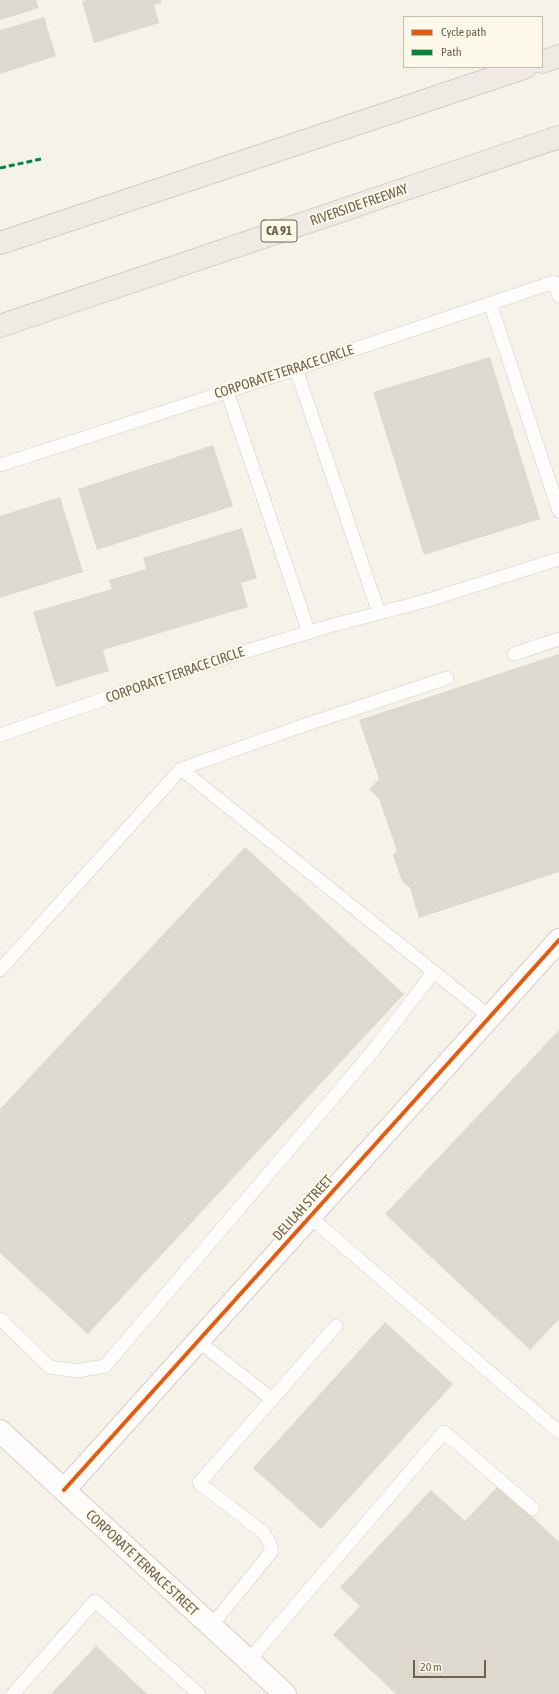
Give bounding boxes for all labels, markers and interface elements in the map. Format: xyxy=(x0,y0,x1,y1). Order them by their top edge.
legend xyxy=(403,16,543,68)
text: Cycle path xyxy=(441,25,486,39)
text: Path xyxy=(441,45,462,59)
street label: RIVERSIDE FREEWAY xyxy=(308,180,410,230)
road number: CA 91 xyxy=(261,220,297,242)
street label: CORPORATE TERRACE CIRCLE xyxy=(212,342,356,402)
street label: CORPORATE TERRACE CIRCLE xyxy=(104,643,246,707)
street label: DELILAH STREET xyxy=(269,1172,337,1244)
street label: CORPORATE TERRACE STREET xyxy=(82,1506,202,1620)
scale bar xyxy=(415,1652,488,1678)
text: 20 m xyxy=(420,1660,442,1674)

